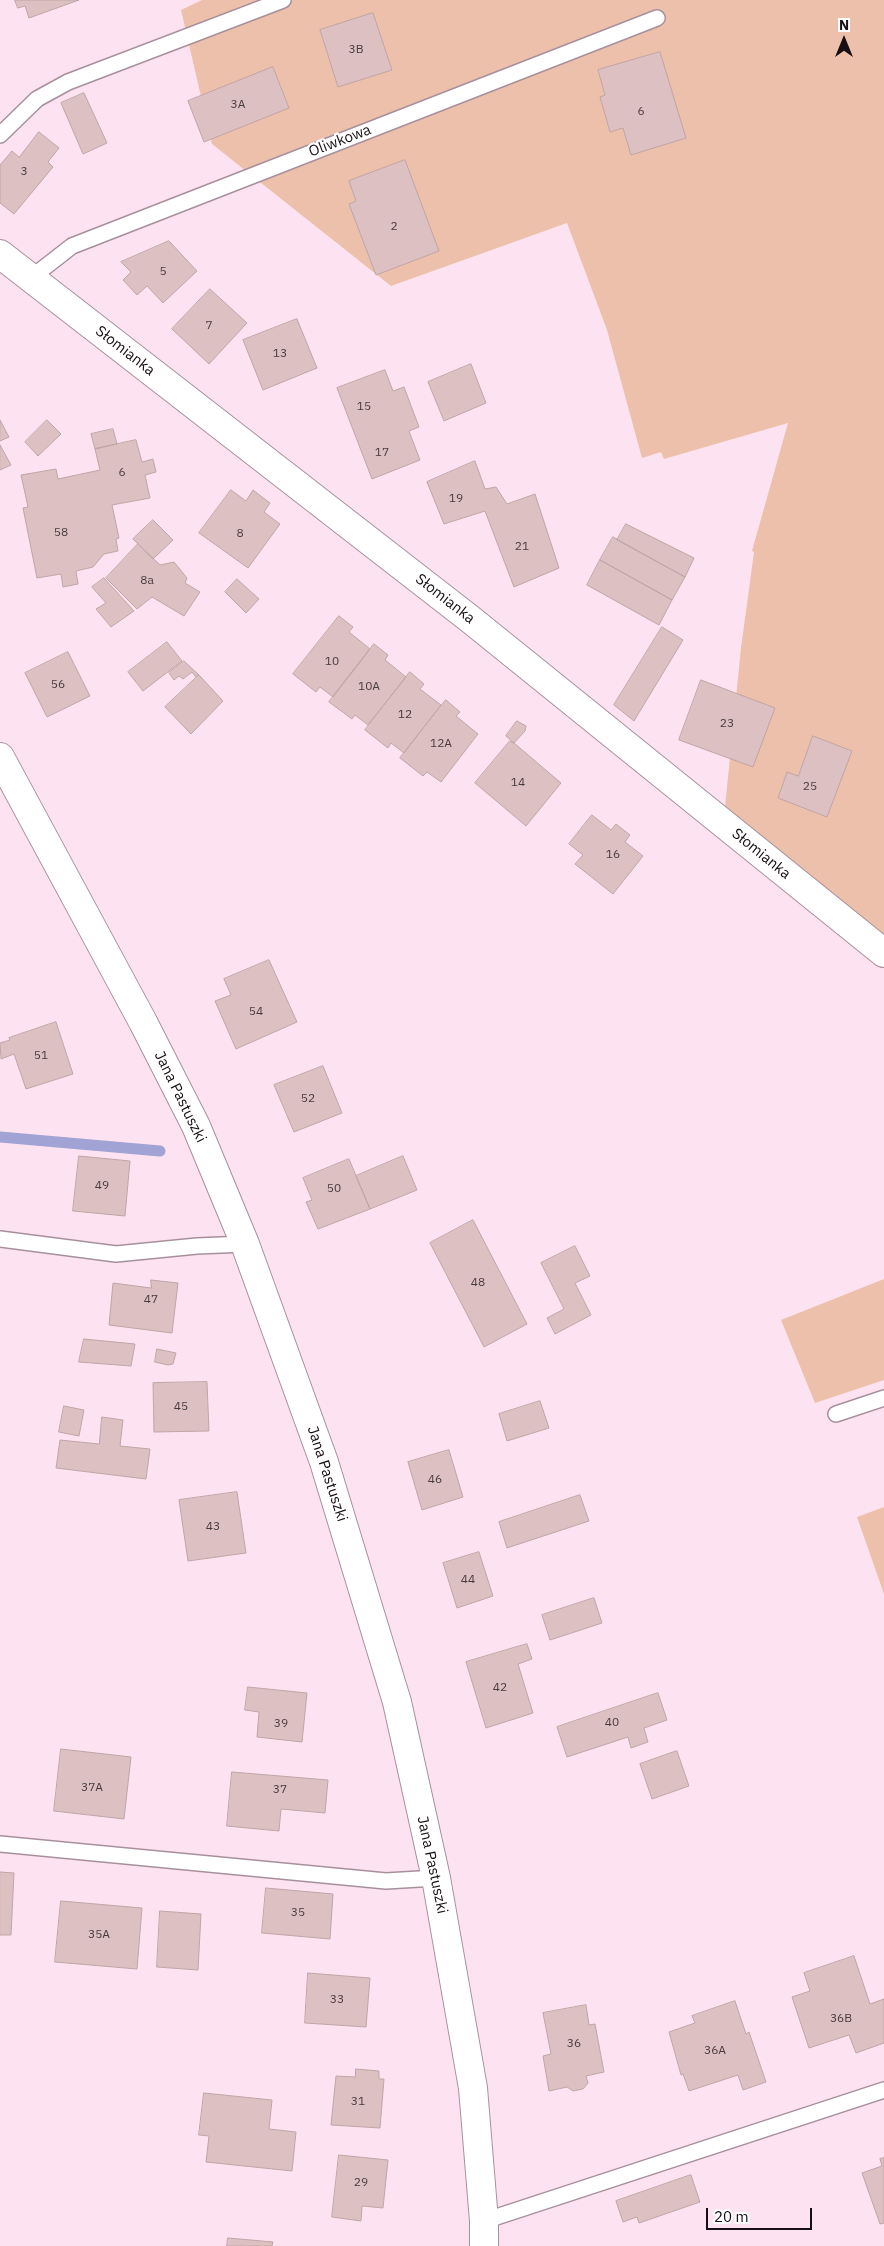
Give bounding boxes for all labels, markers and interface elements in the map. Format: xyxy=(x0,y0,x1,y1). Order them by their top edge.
north arrow xyxy=(819,15,869,65)
text: N xyxy=(839,16,849,34)
house number: 3B xyxy=(348,43,364,57)
house number: 3A xyxy=(231,98,245,112)
house number: 6 xyxy=(637,105,645,119)
street label: Oliwkowa xyxy=(306,121,374,161)
house number: 3 xyxy=(20,165,28,179)
house number: 2 xyxy=(390,220,398,234)
house number: 5 xyxy=(159,265,167,279)
house number: 7 xyxy=(205,319,213,333)
street label: Słomianka xyxy=(92,322,158,380)
house number: 13 xyxy=(273,347,287,361)
house number: 15 xyxy=(357,400,371,414)
house number: 17 xyxy=(375,446,389,460)
house number: 6 xyxy=(118,466,126,480)
house number: 19 xyxy=(449,492,463,506)
house number: 58 xyxy=(54,526,68,540)
house number: 8 xyxy=(236,527,244,541)
house number: 21 xyxy=(515,540,529,554)
street label: Słomianka xyxy=(412,570,478,628)
house number: 8a xyxy=(140,574,154,588)
house number: 10 xyxy=(325,655,339,669)
house number: 56 xyxy=(51,678,65,692)
house number: 10A xyxy=(358,680,380,694)
house number: 12 xyxy=(398,708,412,722)
house number: 23 xyxy=(720,717,734,731)
house number: 12A xyxy=(430,737,452,751)
house number: 14 xyxy=(511,776,525,790)
house number: 25 xyxy=(803,780,817,794)
street label: Słomianka xyxy=(728,825,794,883)
house number: 16 xyxy=(606,848,620,862)
house number: 54 xyxy=(249,1005,263,1019)
street label: Jana Pastuszki xyxy=(150,1048,210,1146)
house number: 51 xyxy=(34,1049,48,1063)
house number: 52 xyxy=(301,1092,315,1106)
house number: 49 xyxy=(95,1179,109,1193)
house number: 50 xyxy=(327,1182,341,1196)
house number: 48 xyxy=(471,1276,485,1290)
house number: 47 xyxy=(144,1293,158,1307)
house number: 45 xyxy=(174,1400,188,1414)
street label: Jana Pastuszki xyxy=(303,1424,351,1524)
house number: 46 xyxy=(428,1473,442,1487)
house number: 43 xyxy=(206,1520,220,1534)
house number: 44 xyxy=(461,1573,475,1587)
house number: 42 xyxy=(493,1681,507,1695)
house number: 40 xyxy=(605,1716,619,1730)
house number: 39 xyxy=(274,1717,288,1731)
house number: 37A xyxy=(81,1781,103,1795)
house number: 37 xyxy=(273,1783,287,1797)
street label: Jana Pastuszki xyxy=(413,1814,451,1916)
house number: 35 xyxy=(291,1906,305,1920)
house number: 35A xyxy=(88,1928,110,1942)
house number: 33 xyxy=(330,1993,344,2007)
house number: 36B xyxy=(830,2012,852,2026)
house number: 36 xyxy=(567,2037,581,2051)
house number: 36A xyxy=(704,2044,726,2058)
house number: 31 xyxy=(351,2095,365,2109)
house number: 29 xyxy=(354,2176,368,2190)
scale bar xyxy=(709,2198,815,2230)
text: 20 m xyxy=(714,2207,749,2226)

